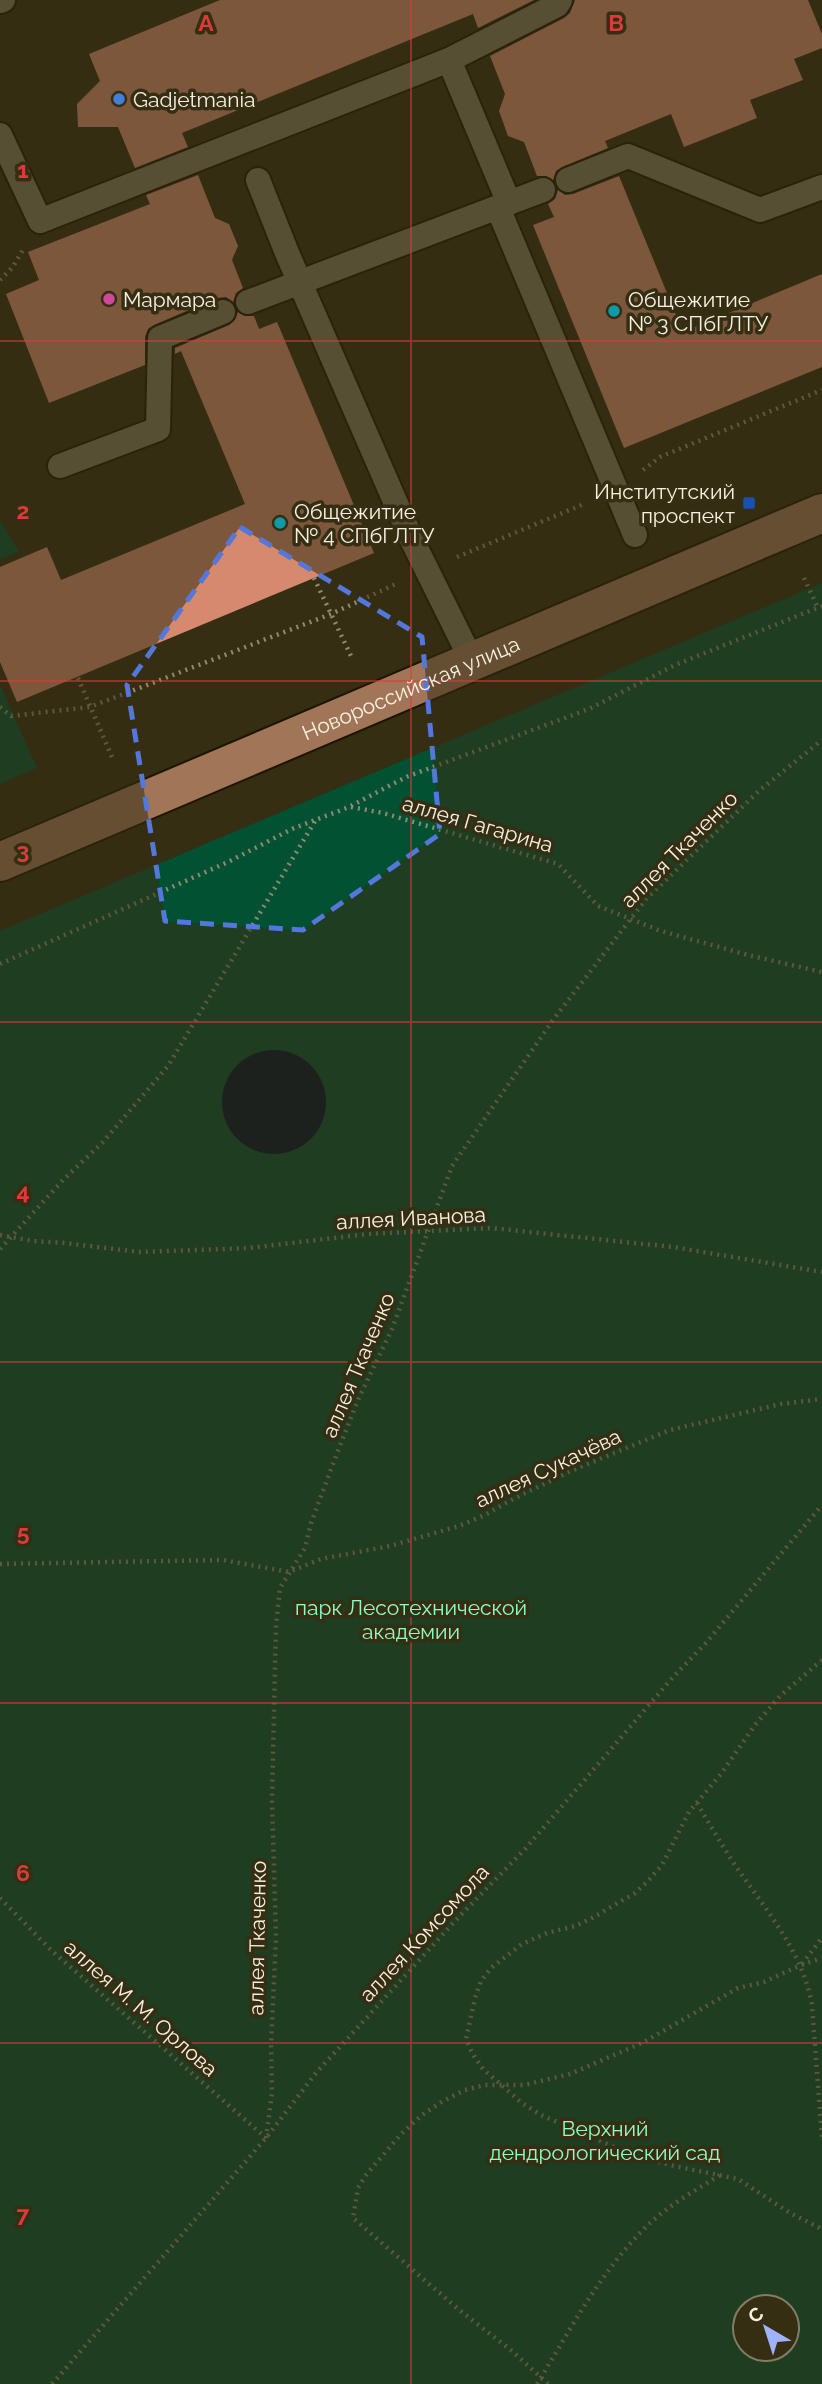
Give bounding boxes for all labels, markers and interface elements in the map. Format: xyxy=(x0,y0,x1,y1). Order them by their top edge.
text: A xyxy=(198,9,214,36)
text: B xyxy=(608,9,624,36)
place label: Gadjetmania xyxy=(133,87,256,112)
marker: Gadjetmania xyxy=(111,91,127,107)
text: 1 xyxy=(17,156,29,183)
place label: Мармара xyxy=(123,287,216,312)
place label: Общежитие № 3 СПбГЛТУ xyxy=(628,287,769,336)
marker: Мармара xyxy=(101,291,117,307)
marker: Общежитие № 3 СПбГЛТУ xyxy=(606,303,622,319)
place label: Институтский проспект xyxy=(594,479,735,528)
marker: Институтский проспект xyxy=(741,495,757,511)
text: 2 xyxy=(17,497,29,524)
place label: Общежитие № 4 СПбГЛТУ xyxy=(294,499,435,548)
marker: Общежитие № 4 СПбГЛТУ xyxy=(272,515,288,531)
street label: Новороссийская улица xyxy=(298,630,523,745)
street label: аллея Ткаченко xyxy=(615,785,743,913)
street label: аллея Гагарина xyxy=(400,791,556,857)
text: 3 xyxy=(17,837,29,864)
text: 4 xyxy=(16,1178,30,1205)
street label: аллея Иванова xyxy=(335,1202,487,1234)
street label: аллея Ткаченко xyxy=(316,1289,400,1441)
street label: аллея Сукачёва xyxy=(471,1423,625,1513)
text: 5 xyxy=(17,1519,30,1546)
park label: парк Лесотехнической академии xyxy=(295,1595,527,1644)
text: 6 xyxy=(16,1859,30,1886)
street label: аллея Комсомола xyxy=(354,1859,494,2007)
street label: аллея Ткаченко xyxy=(243,1860,271,2016)
street label: аллея М. М. Орлова xyxy=(59,1935,223,2081)
park label: Верхний дендрологический сад xyxy=(490,2116,720,2165)
text: 7 xyxy=(17,2200,30,2227)
north arrow xyxy=(731,2293,801,2363)
text: С xyxy=(743,2302,767,2327)

